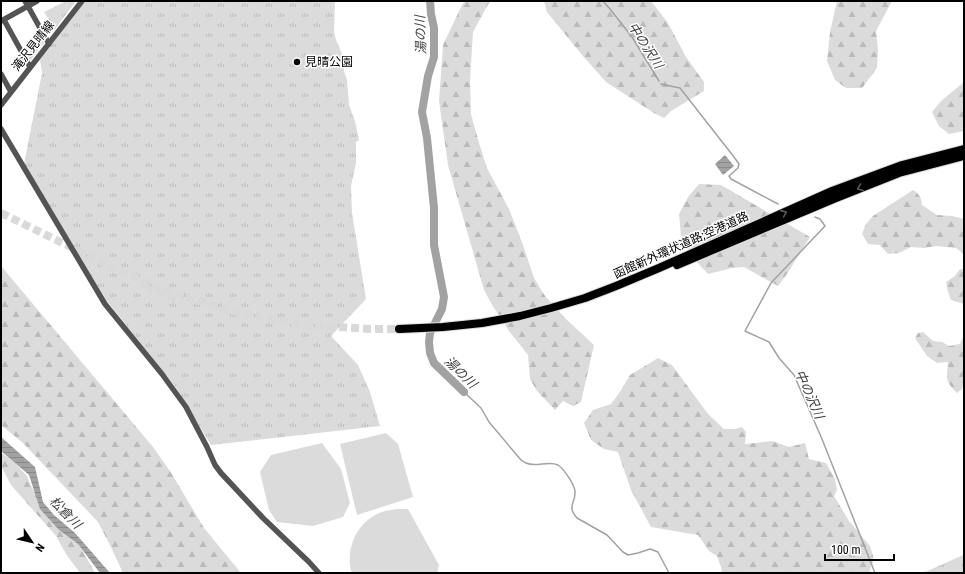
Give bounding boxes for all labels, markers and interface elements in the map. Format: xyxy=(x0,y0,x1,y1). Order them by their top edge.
water label: 湯の川 xyxy=(412,13,429,55)
street label: 滝沢見晴線 xyxy=(9,18,57,74)
water label: 中の沢川 xyxy=(625,19,667,73)
place label: 見晴公園 xyxy=(305,55,353,69)
marker: 見晴公園 xyxy=(292,57,302,67)
one-way arrow xyxy=(857,184,864,192)
street label: 函館新外環状道路;空港道路 xyxy=(611,209,751,281)
one-way arrow xyxy=(780,209,787,217)
water label: 湯の川 xyxy=(441,353,481,393)
water label: 中の沢川 xyxy=(792,367,828,423)
water label: 松倉川 xyxy=(47,493,86,533)
north arrow xyxy=(12,522,52,562)
scale bar xyxy=(825,536,894,562)
text: N xyxy=(32,541,47,554)
text: 100 m xyxy=(831,543,861,557)

